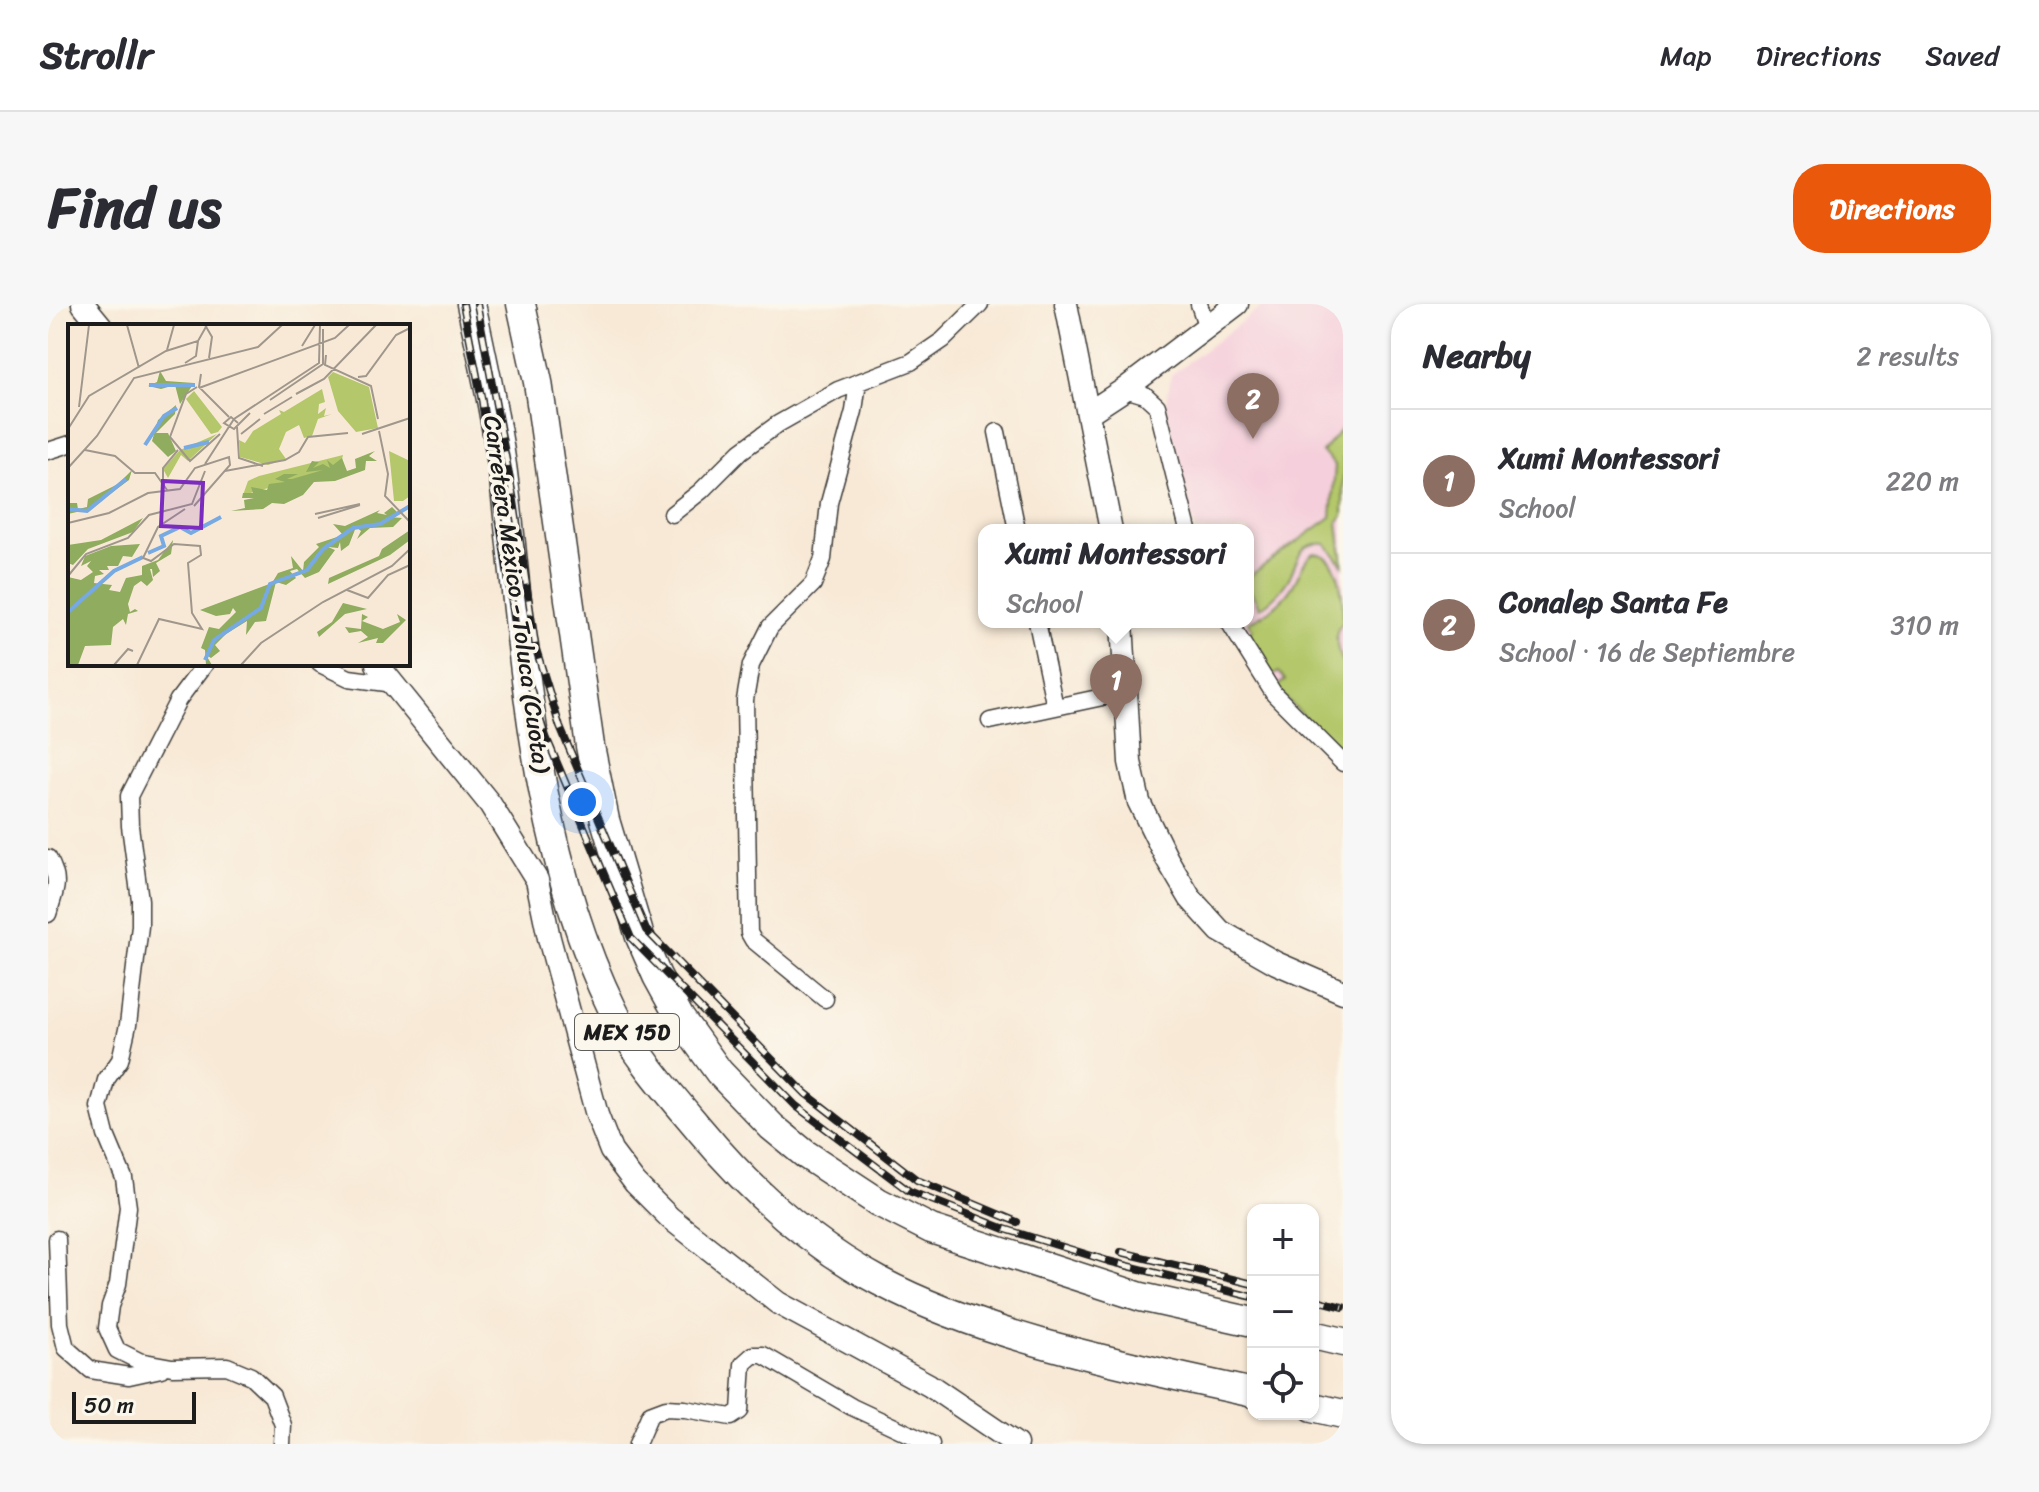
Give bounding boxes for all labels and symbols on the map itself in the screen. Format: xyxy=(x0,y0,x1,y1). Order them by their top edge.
inset map xyxy=(68,324,410,666)
pin: 2 xyxy=(1227,373,1279,439)
street label: Carretera México - Toluca (Cuota) xyxy=(471,413,563,776)
pin: 1 xyxy=(1090,654,1142,720)
your location xyxy=(562,782,602,822)
road number: MEX 15D xyxy=(575,1014,679,1050)
scale bar xyxy=(72,1388,196,1424)

